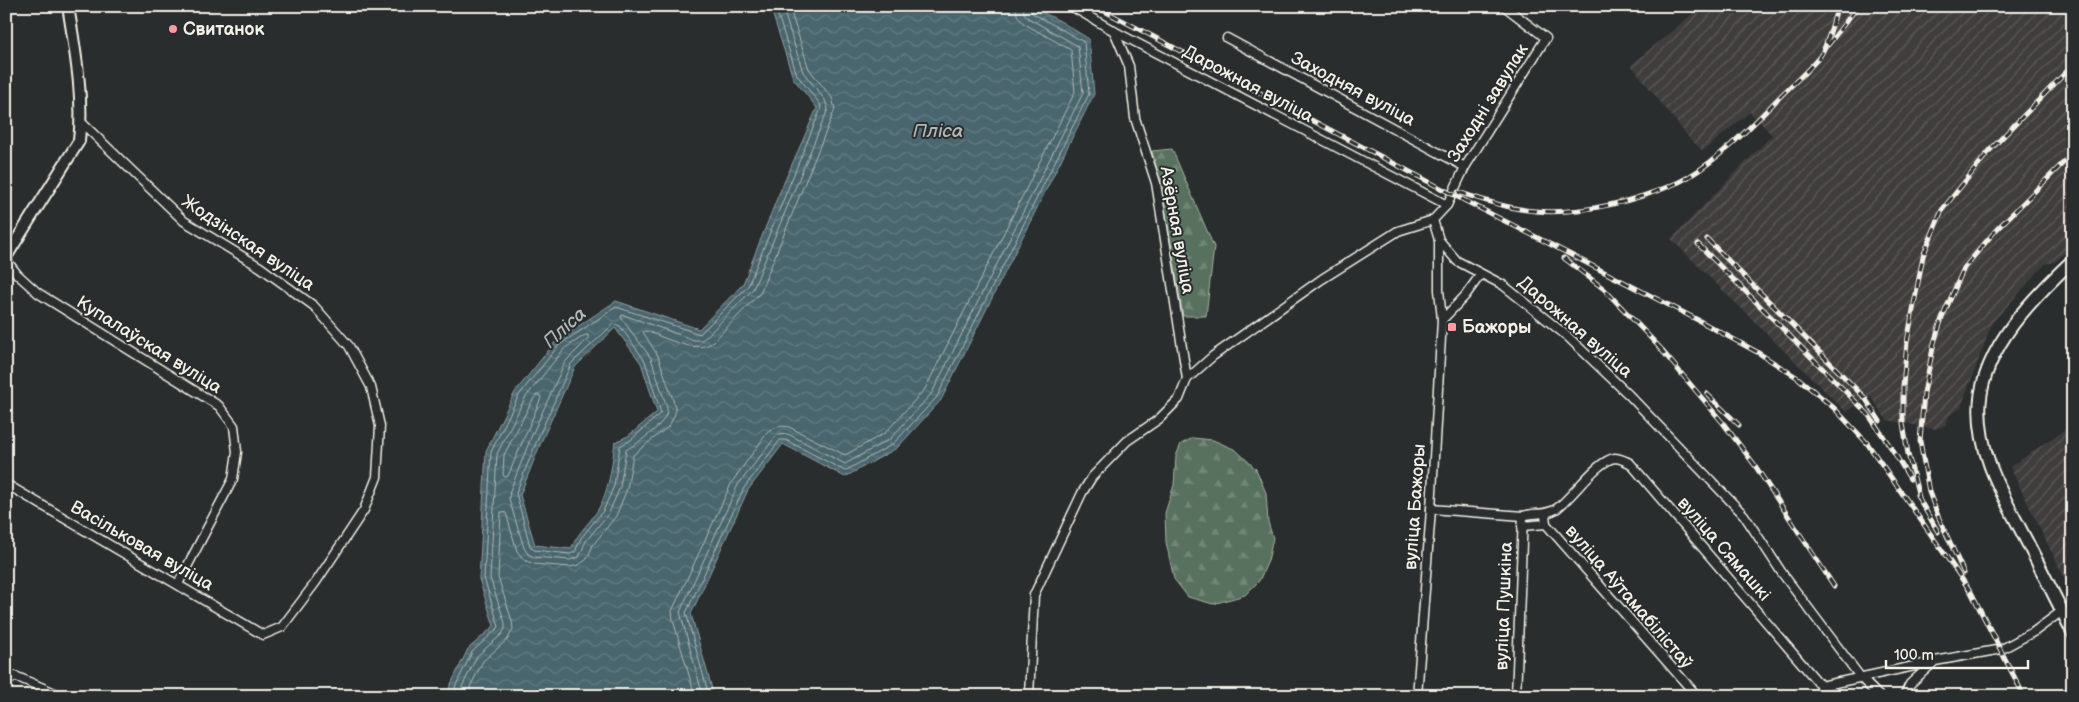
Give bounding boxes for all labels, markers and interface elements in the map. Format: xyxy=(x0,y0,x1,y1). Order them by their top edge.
place label: Свитанок xyxy=(183,19,264,40)
marker: Свитанок xyxy=(167,23,179,35)
street label: Заходні завулак xyxy=(1443,39,1533,166)
street label: Дарожная вуліца xyxy=(1179,41,1317,127)
street label: Заходняя вуліца xyxy=(1287,47,1419,131)
water label: Пліса xyxy=(913,120,963,143)
street label: Азёрная вуліца xyxy=(1155,164,1199,296)
street label: Жодзінская вуліца xyxy=(177,191,319,296)
street label: Дарожная вуліца xyxy=(1514,272,1637,383)
street label: Купалаўская вуліца xyxy=(72,292,226,398)
water label: Пліса xyxy=(539,303,591,353)
place label: Бажоры xyxy=(1462,317,1531,338)
marker: Бажоры xyxy=(1446,321,1458,333)
street label: вуліца Бажоры xyxy=(1400,443,1430,571)
street label: вуліца Сямашкі xyxy=(1673,493,1775,605)
street label: Васільковая вуліца xyxy=(67,496,218,596)
street label: вуліца Аўтамабілістаў xyxy=(1561,521,1698,674)
street label: вуліца Пушкіна xyxy=(1491,541,1517,671)
scale bar xyxy=(1886,637,2029,669)
text: 100 m xyxy=(1894,646,1934,665)

